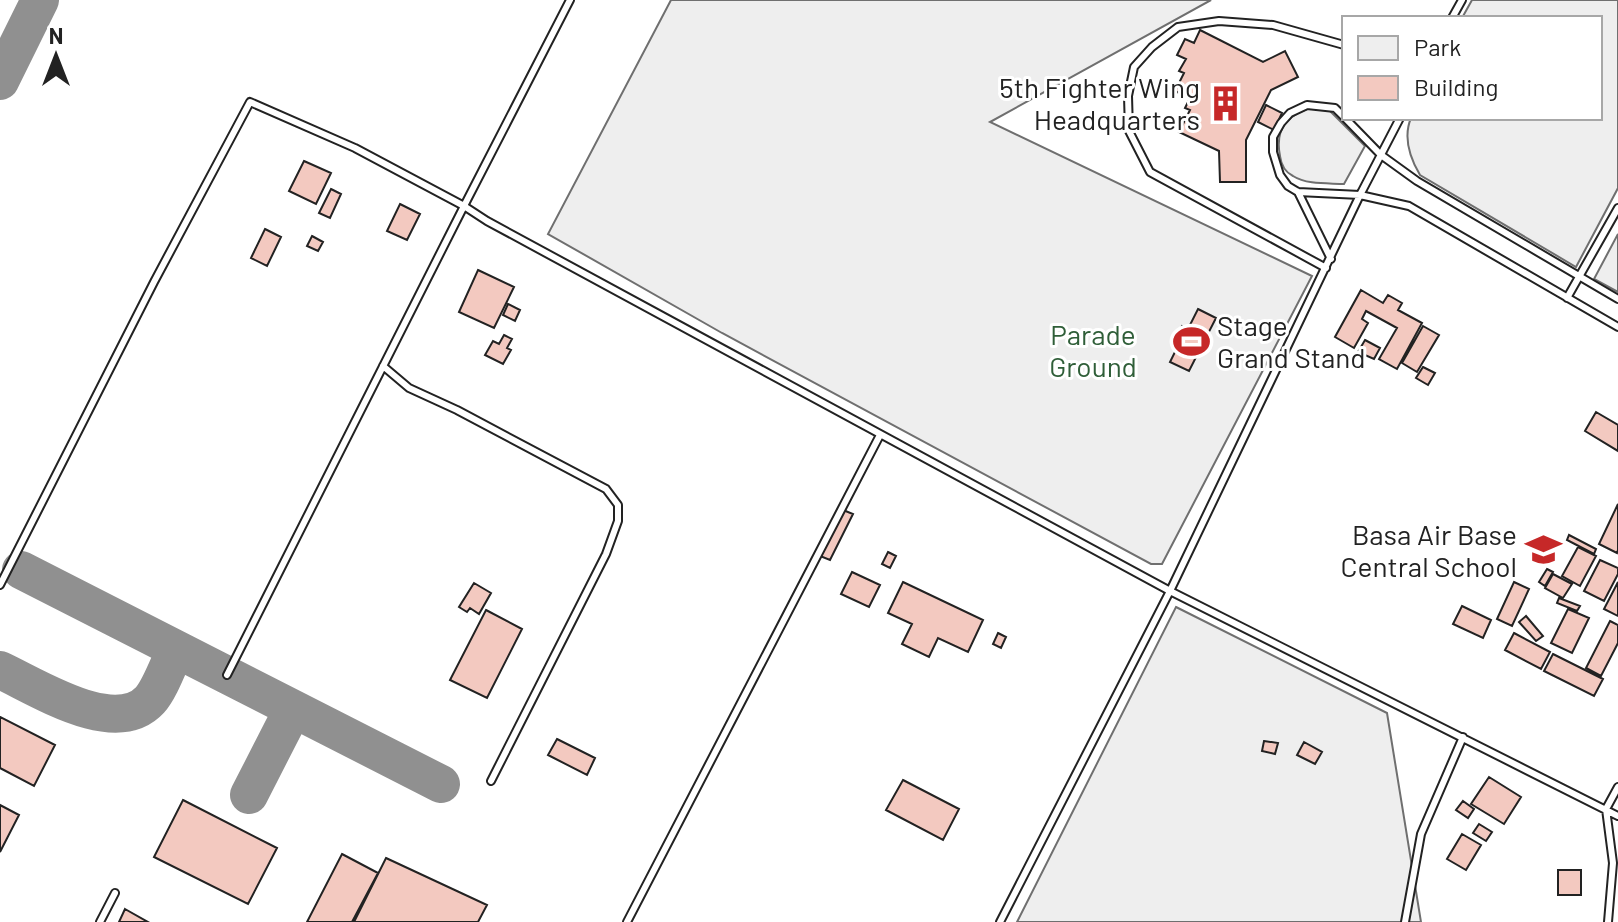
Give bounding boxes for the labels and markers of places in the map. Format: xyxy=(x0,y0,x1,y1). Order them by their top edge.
place label: 5th Fighter Wing Headquarters xyxy=(999,70,1200,136)
building icon: 5th Fighter Wing Headquarters xyxy=(1207,84,1245,122)
place label: Stage Grand Stand xyxy=(1217,308,1365,374)
sports icon: Stage Grand Stand xyxy=(1172,322,1210,360)
place label: Basa Air Base Central School xyxy=(1341,517,1517,583)
school or university icon: Basa Air Base Central School xyxy=(1524,531,1562,569)

